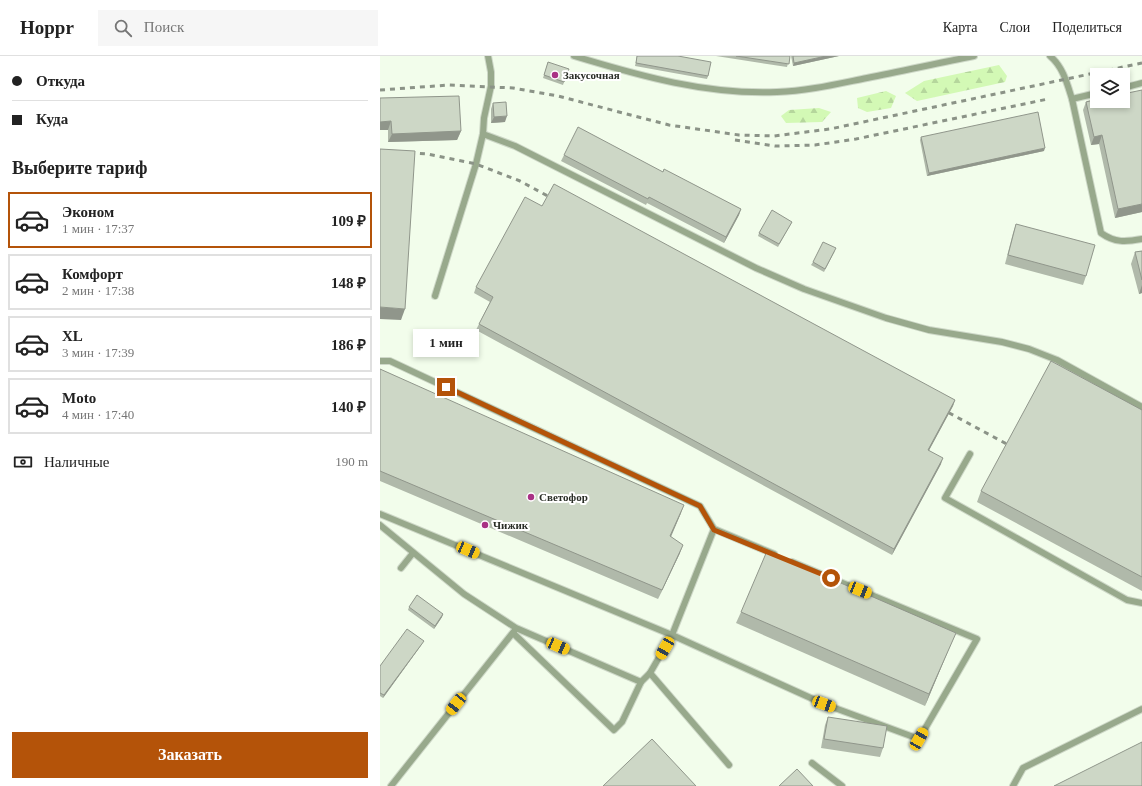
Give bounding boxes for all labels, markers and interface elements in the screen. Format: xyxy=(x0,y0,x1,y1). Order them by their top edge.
search box xyxy=(98,10,378,46)
text: Hoppr xyxy=(20,17,74,38)
icon: search xyxy=(112,17,134,39)
text: Поиск xyxy=(144,19,184,35)
text: Карта xyxy=(943,20,977,35)
text: Слои xyxy=(999,20,1030,35)
text: Поделиться xyxy=(1052,20,1122,35)
map controls xyxy=(1090,68,1130,108)
button: layers xyxy=(1090,68,1130,108)
place label: Закусочная xyxy=(563,69,620,81)
marker: Закусочная xyxy=(550,70,560,80)
text: Откуда xyxy=(36,73,85,89)
text: Куда xyxy=(36,111,68,127)
text: Выберите тариф xyxy=(12,158,147,178)
icon: car xyxy=(14,202,50,238)
text: Эконом xyxy=(62,204,114,220)
text: 109 ₽ xyxy=(331,213,366,229)
text: 1 мин · 17:37 xyxy=(62,221,134,236)
icon: car xyxy=(14,264,50,300)
text: Комфорт xyxy=(62,266,123,282)
text: 148 ₽ xyxy=(331,275,366,291)
text: 2 мин · 17:38 xyxy=(62,283,134,298)
icon: car xyxy=(14,326,50,362)
text: XL xyxy=(62,328,83,344)
callout: 1 мин xyxy=(413,329,479,357)
text: 1 мин xyxy=(429,335,463,350)
text: 186 ₽ xyxy=(331,337,366,353)
text: 3 мин · 17:39 xyxy=(62,345,134,360)
route end xyxy=(437,378,455,396)
icon: car xyxy=(14,388,50,424)
text: Moto xyxy=(62,390,96,406)
text: 140 ₽ xyxy=(331,399,366,415)
text: 4 мин · 17:40 xyxy=(62,407,134,422)
icon: cash xyxy=(12,451,34,473)
text: Наличные xyxy=(44,454,109,470)
text: 190 m xyxy=(335,454,368,469)
place label: Светофор xyxy=(539,491,588,503)
marker: Светофор xyxy=(526,492,536,502)
place label: Чижик xyxy=(493,519,529,531)
marker: Чижик xyxy=(480,520,490,530)
car xyxy=(455,540,481,560)
route start xyxy=(822,569,840,587)
car xyxy=(847,580,873,600)
car xyxy=(654,635,676,661)
car xyxy=(545,636,571,656)
car xyxy=(444,691,468,717)
car xyxy=(811,694,837,714)
car xyxy=(908,726,930,752)
button: Заказать xyxy=(12,732,368,778)

